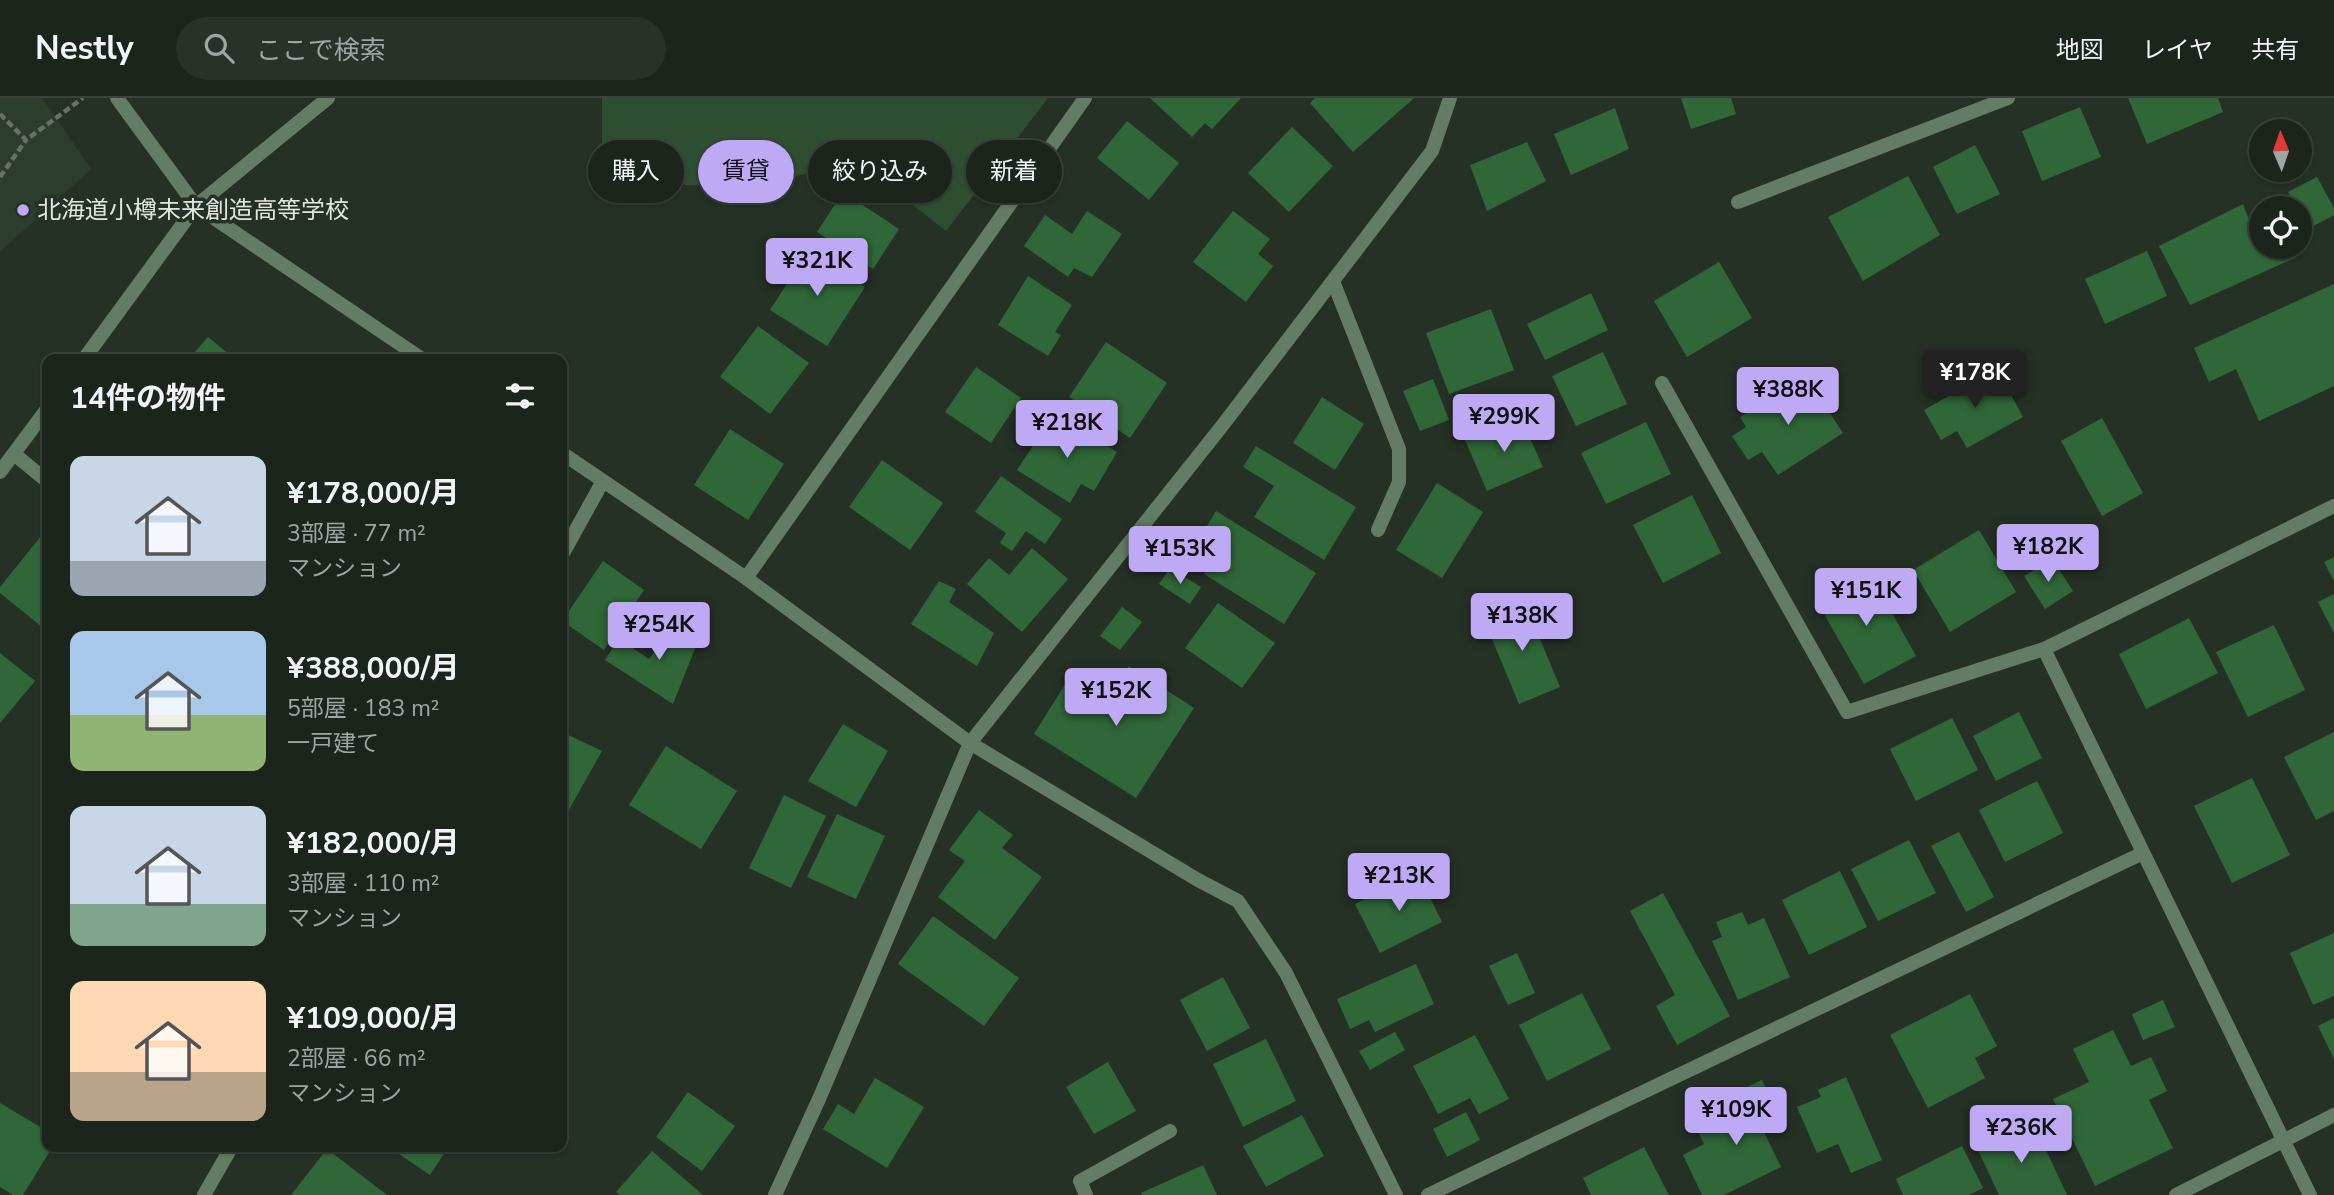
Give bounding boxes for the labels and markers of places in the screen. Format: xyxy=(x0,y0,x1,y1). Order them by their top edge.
place label: 北海道小樽未来創造高等学校 xyxy=(37,194,349,226)
marker: 北海道小樽未来創造高等学校 xyxy=(15,202,31,218)
pin: ¥321K xyxy=(768,238,866,298)
pin: ¥178K xyxy=(1926,350,2024,410)
pin: ¥388K xyxy=(1739,368,1837,427)
pin: ¥299K xyxy=(1455,394,1553,454)
pin: ¥218K xyxy=(1018,400,1116,460)
pin: ¥182K xyxy=(1999,524,2097,584)
pin: ¥153K xyxy=(1131,526,1229,586)
pin: ¥151K xyxy=(1817,568,1915,628)
pin: ¥138K xyxy=(1473,594,1571,653)
pin: ¥254K xyxy=(610,602,708,662)
pin: ¥152K xyxy=(1067,668,1165,728)
pin: ¥213K xyxy=(1350,854,1448,913)
pin: ¥109K xyxy=(1687,1088,1785,1147)
pin: ¥236K xyxy=(1972,1105,2070,1165)

